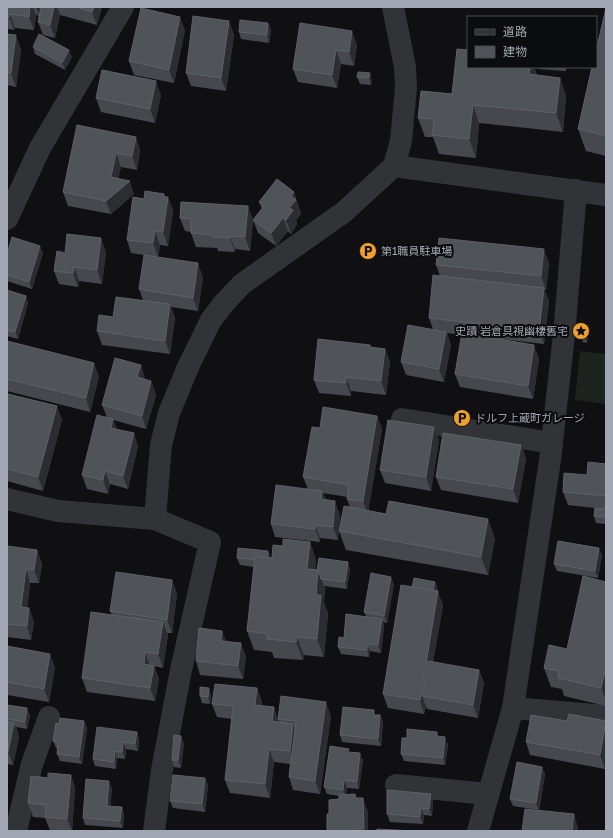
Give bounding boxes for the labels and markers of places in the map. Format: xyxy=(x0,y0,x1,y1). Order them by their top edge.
parking icon: 第1職員駐車場 xyxy=(358,241,378,261)
place label: 第1職員駐車場 xyxy=(381,244,452,257)
place icon: 史蹟 岩倉具視幽棲舊宅 xyxy=(571,321,591,341)
place label: 史蹟 岩倉具視幽棲舊宅 xyxy=(455,324,568,337)
parking icon: ドルフ上蔵町ガレージ xyxy=(452,408,472,428)
place label: ドルフ上蔵町ガレージ xyxy=(475,411,585,424)

